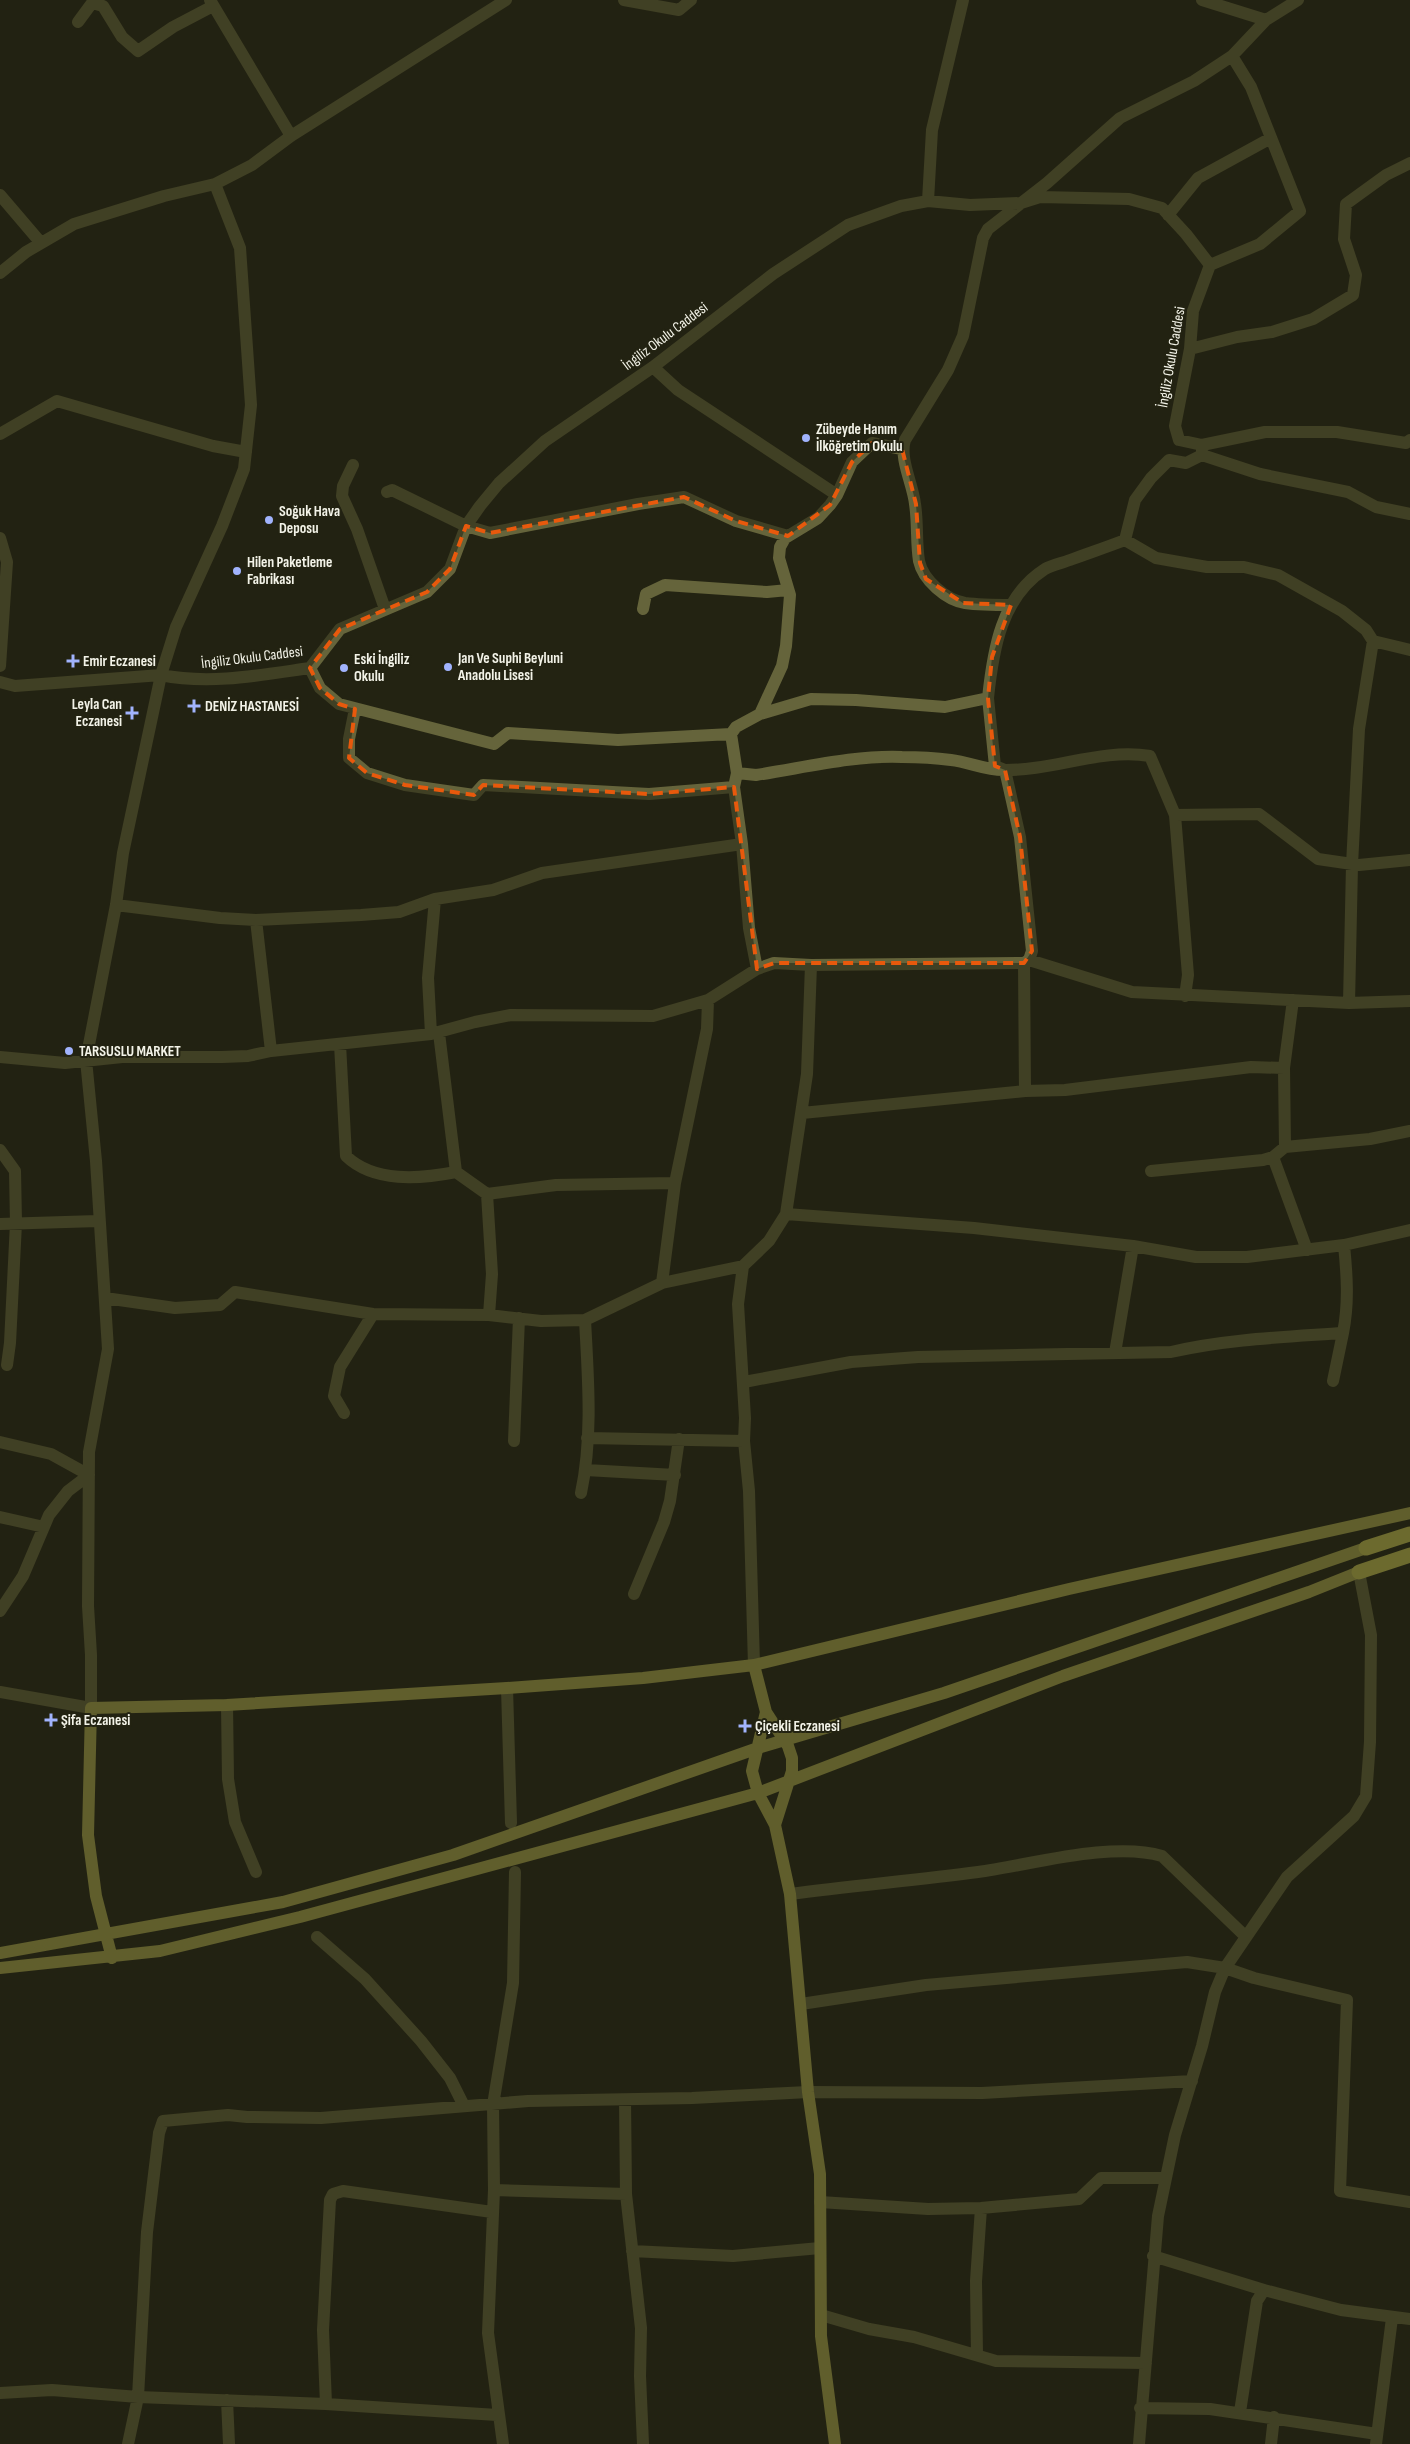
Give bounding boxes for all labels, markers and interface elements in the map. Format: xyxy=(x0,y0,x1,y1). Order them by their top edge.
street label: İngiliz Okulu Caddesi xyxy=(619,298,712,375)
street label: İngiliz Okulu Caddesi xyxy=(1153,305,1190,409)
place label: Zübeyde Hanım İlköğretim Okulu xyxy=(816,420,903,456)
marker: Zübeyde Hanım İlköğretim Okulu xyxy=(800,432,812,444)
place label: Soğuk Hava Deposu xyxy=(279,502,340,538)
marker: Soğuk Hava Deposu xyxy=(263,514,275,526)
place label: Hilen Paketleme Fabrikası xyxy=(247,553,332,589)
marker: Hilen Paketleme Fabrikası xyxy=(231,565,243,577)
street label: İngiliz Okulu Caddesi xyxy=(200,642,304,673)
place label: Jan Ve Suphi Beyluni Anadolu Lisesi xyxy=(457,649,563,685)
place label: Eski İngiliz Okulu xyxy=(354,650,410,686)
place label: Emir Eczanesi xyxy=(83,652,156,671)
marker: Emir Eczanesi xyxy=(67,655,79,667)
marker: Jan Ve Suphi Beyluni Anadolu Lisesi xyxy=(442,661,454,673)
marker: Eski İngiliz Okulu xyxy=(338,662,350,674)
place label: Leyla Can Eczanesi xyxy=(72,695,122,731)
place label: DENİZ HASTANESİ xyxy=(205,697,299,716)
marker: DENİZ HASTANESİ xyxy=(187,699,201,713)
marker: Leyla Can Eczanesi xyxy=(126,707,138,719)
place label: TARSUSLU MARKET xyxy=(79,1042,181,1061)
marker: TARSUSLU MARKET xyxy=(63,1045,75,1057)
place label: Şifa Eczanesi xyxy=(61,1711,130,1730)
marker: Şifa Eczanesi xyxy=(45,1714,57,1726)
place label: Çiçekli Eczanesi xyxy=(755,1717,840,1736)
marker: Çiçekli Eczanesi xyxy=(739,1720,751,1732)

